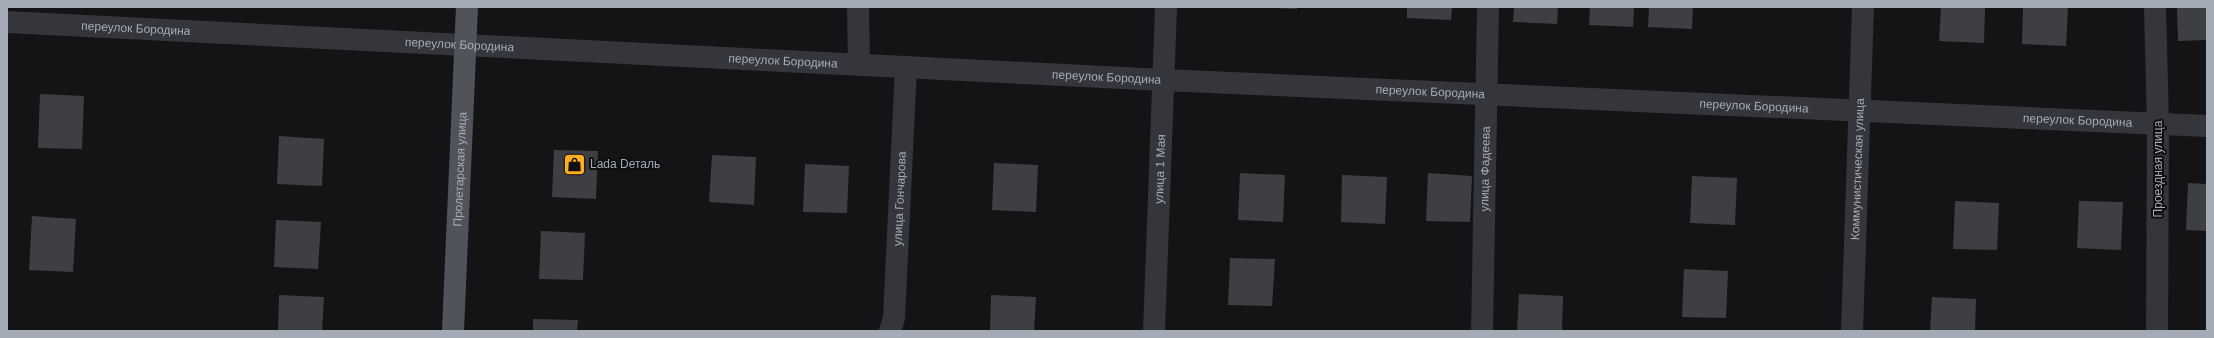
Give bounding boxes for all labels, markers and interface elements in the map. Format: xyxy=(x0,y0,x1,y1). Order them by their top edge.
street label: переулок Бородина xyxy=(81,19,191,38)
street label: переулок Бородина xyxy=(404,35,515,54)
street label: переулок Бородина xyxy=(728,51,838,71)
street label: переулок Бородина xyxy=(1052,67,1162,87)
street label: переулок Бородина xyxy=(1375,82,1486,101)
street label: переулок Бородина xyxy=(1699,97,1809,115)
street label: Коммунистическая улица xyxy=(1848,98,1867,240)
street label: Пролетарская улица xyxy=(451,111,469,227)
street label: переулок Бородина xyxy=(2023,111,2133,130)
street label: Проездная улица xyxy=(2151,120,2165,217)
street label: улица Фадеева xyxy=(1477,126,1493,212)
street label: улица 1 Мая xyxy=(1152,134,1168,204)
shop icon: Lada Dеталь xyxy=(562,151,588,177)
street label: улица Гончарова xyxy=(890,151,909,246)
place label: Lada Dеталь xyxy=(590,157,660,171)

